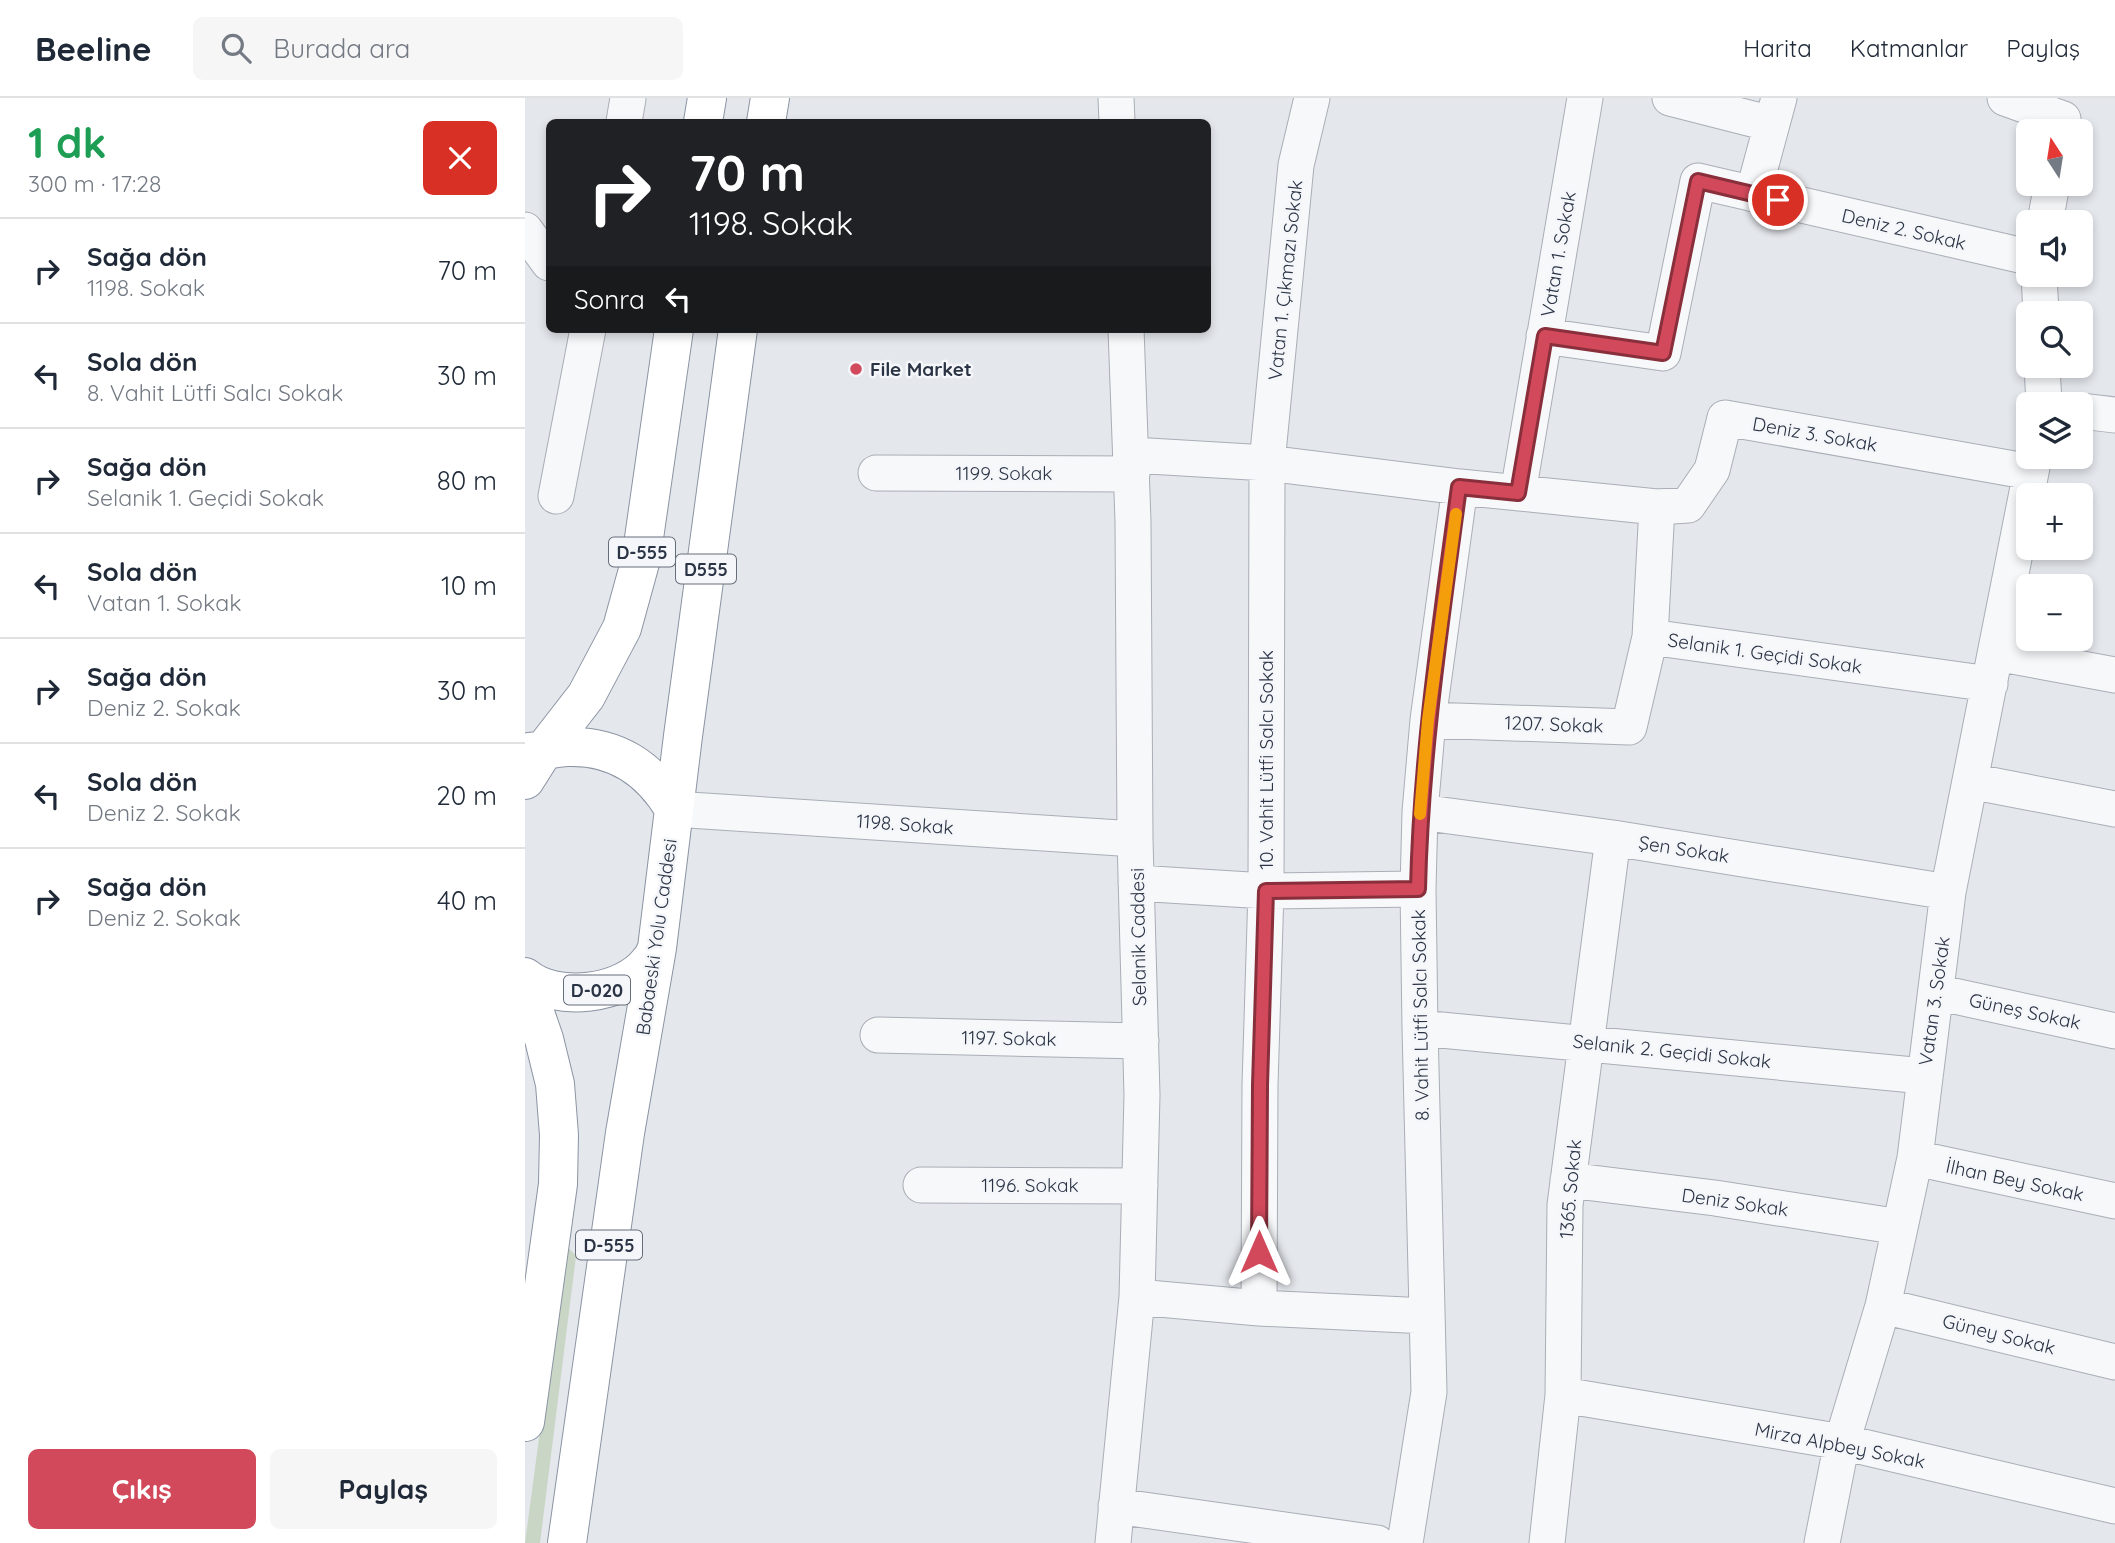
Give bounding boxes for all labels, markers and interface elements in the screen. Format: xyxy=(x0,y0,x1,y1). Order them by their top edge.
search box xyxy=(193,17,683,80)
text: Beeline xyxy=(35,28,151,69)
icon: search xyxy=(217,29,255,67)
text: Burada ara xyxy=(273,32,410,65)
text: Harita xyxy=(1743,33,1812,63)
text: Katmanlar xyxy=(1850,33,1968,63)
text: Paylaş xyxy=(2006,33,2080,63)
text: 1 dk xyxy=(28,116,106,169)
north arrow xyxy=(2016,119,2093,196)
map controls xyxy=(2016,119,2093,651)
button: close xyxy=(423,121,497,195)
text: 70 m xyxy=(689,142,805,203)
icon: right xyxy=(574,147,665,238)
text: 300 m · 17:28 xyxy=(28,169,162,198)
pin xyxy=(1748,170,1808,230)
street label: Vatan 1. Çıkmazı Sokak xyxy=(1263,179,1307,381)
icon: arrive xyxy=(1759,181,1797,219)
street label: Vatan 1. Sokak xyxy=(1535,189,1581,319)
text: 1198. Sokak xyxy=(689,203,853,243)
street label: Deniz 2. Sokak xyxy=(1839,203,1969,255)
button: sound xyxy=(2016,210,2093,287)
text: Sağa dön xyxy=(87,240,207,273)
icon: right xyxy=(28,252,66,290)
text: 70 m xyxy=(437,254,497,287)
text: 1198. Sokak xyxy=(87,273,205,302)
icon: left xyxy=(659,280,697,318)
text: Sonra xyxy=(574,283,645,316)
button: search xyxy=(2016,301,2093,378)
text: Sola dön xyxy=(87,345,197,378)
icon: left xyxy=(28,357,66,395)
place label: File Market xyxy=(870,357,972,381)
text: 30 m xyxy=(437,359,497,392)
marker: File Market xyxy=(848,361,864,377)
text: 8. Vahit Lütfi Salcı Sokak xyxy=(87,378,343,407)
button: layers xyxy=(2016,392,2093,469)
street label: Deniz 3. Sokak xyxy=(1751,411,1879,457)
text: Sağa dön xyxy=(87,450,207,483)
street label: 1199. Sokak xyxy=(955,461,1053,485)
icon: right xyxy=(28,462,66,500)
text: 80 m xyxy=(437,464,497,497)
text: Selanik 1. Geçidi Sokak xyxy=(87,483,324,512)
button: + xyxy=(2016,483,2093,560)
road number: D-555 xyxy=(609,538,675,566)
text: Sola dön xyxy=(87,555,197,588)
road number: D555 xyxy=(676,555,736,584)
icon: left xyxy=(28,567,66,605)
text: 10 m xyxy=(441,569,497,602)
button: − xyxy=(2016,574,2093,651)
text: Vatan 1. Sokak xyxy=(87,588,241,617)
street label: Selanik 1. Geçidi Sokak xyxy=(1666,627,1864,679)
street label: 10. Vahit Lütfi Salcı Sokak xyxy=(1254,650,1278,870)
text: Sağa dön xyxy=(87,660,207,693)
icon: right xyxy=(28,672,66,710)
text: 30 m xyxy=(437,674,497,707)
text: Deniz 2. Sokak xyxy=(87,693,241,722)
street label: 1207. Sokak xyxy=(1504,710,1604,738)
text: Sola dön xyxy=(87,765,197,798)
icon: left xyxy=(28,777,66,815)
text: 20 m xyxy=(436,779,497,812)
text: Deniz 2. Sokak xyxy=(87,798,241,827)
street label: 1198. Sokak xyxy=(856,809,954,839)
street label: Şen Sokak xyxy=(1637,830,1731,868)
street label: Babaeski Yolu Caddesi xyxy=(630,837,682,1037)
street label: Selanik Caddesi xyxy=(1125,868,1151,1006)
text: Sağa dön xyxy=(87,870,207,903)
icon: right xyxy=(28,882,66,920)
text: 40 m xyxy=(437,884,497,917)
text: Deniz 2. Sokak xyxy=(87,903,241,932)
street label: 8. Vahit Lütfi Salcı Sokak xyxy=(1406,909,1434,1121)
street label: Vatan 3. Sokak xyxy=(1913,935,1955,1067)
road number: D-020 xyxy=(564,976,630,1004)
street label: Güneş Sokak xyxy=(1967,987,2083,1035)
street label: 1197. Sokak xyxy=(961,1025,1057,1051)
street label: Selanik 2. Geçidi Sokak xyxy=(1572,1029,1772,1073)
street label: 1365. Sokak xyxy=(1554,1138,1586,1240)
street label: İlhan Bey Sokak xyxy=(1944,1154,2086,1206)
street label: 1196. Sokak xyxy=(981,1173,1079,1197)
street label: Deniz Sokak xyxy=(1680,1183,1790,1221)
position arrow xyxy=(1222,1215,1296,1289)
road number: D-555 xyxy=(576,1230,642,1260)
street label: Güney Sokak xyxy=(1940,1308,2058,1360)
street label: Mirza Alpbey Sokak xyxy=(1753,1417,1927,1473)
button: Çıkış xyxy=(28,1449,256,1529)
button: Paylaş xyxy=(270,1449,497,1529)

